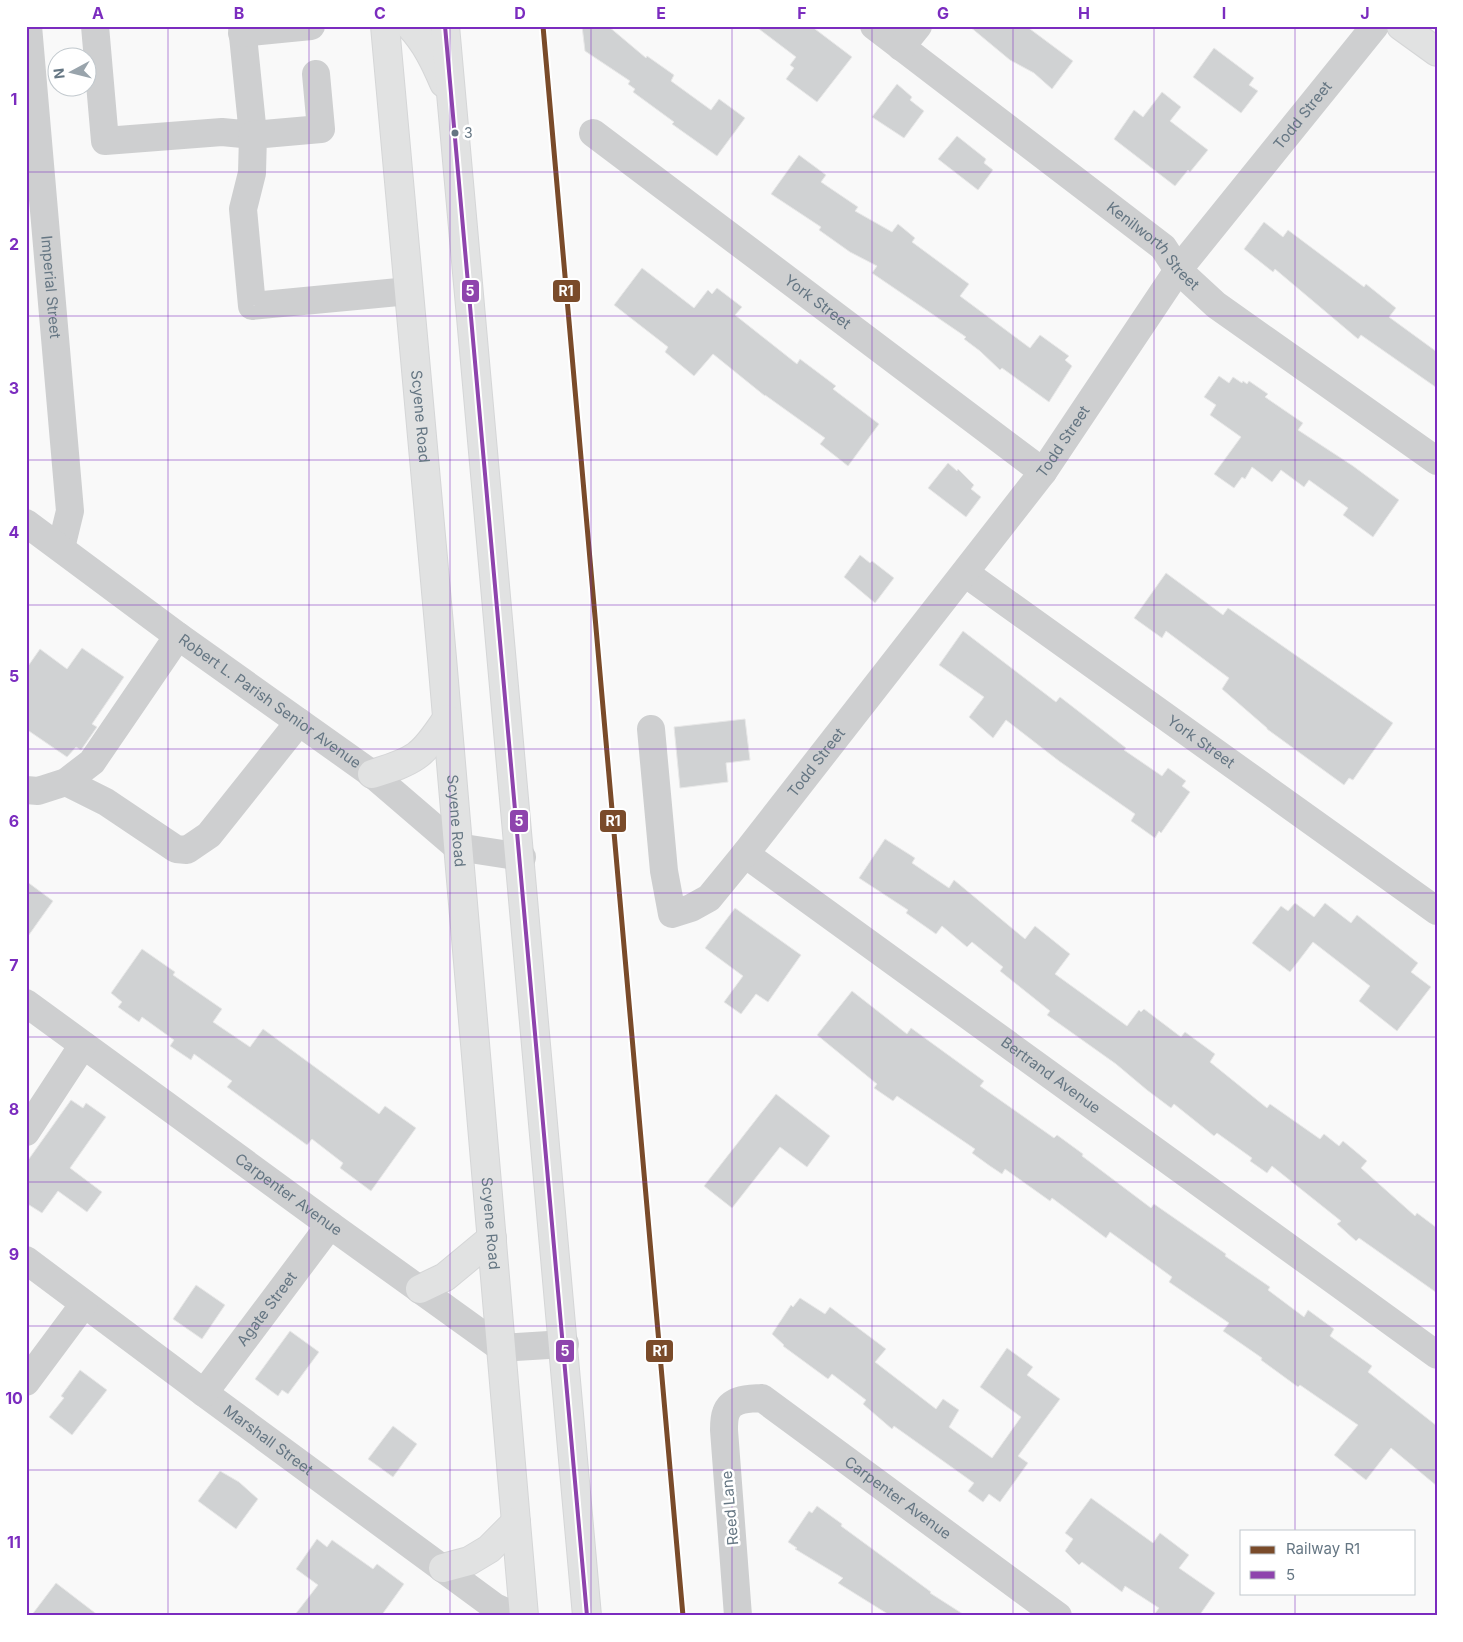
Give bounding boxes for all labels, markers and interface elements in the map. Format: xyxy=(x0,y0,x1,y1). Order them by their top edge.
text: A xyxy=(92,3,104,23)
text: B xyxy=(234,3,244,23)
text: C xyxy=(374,3,386,23)
text: D xyxy=(514,3,526,23)
text: E xyxy=(656,3,666,23)
text: F xyxy=(797,3,807,23)
text: G xyxy=(937,3,949,23)
text: H xyxy=(1078,3,1090,23)
text: I xyxy=(1222,3,1226,23)
text: J xyxy=(1360,3,1370,23)
north arrow xyxy=(48,48,98,98)
text: N xyxy=(50,67,68,80)
street label: Todd Street xyxy=(1269,77,1336,153)
text: 1 xyxy=(11,89,17,109)
place label: 3 xyxy=(464,124,473,141)
marker: 3 xyxy=(450,128,460,138)
street label: Kenilworth Street xyxy=(1103,197,1204,294)
text: 2 xyxy=(9,234,19,254)
street label: Imperial Street xyxy=(37,235,65,339)
street label: York Street xyxy=(781,270,855,333)
line badge: 5 xyxy=(461,279,480,303)
line badge: R1 xyxy=(552,279,581,303)
text: 5 xyxy=(466,282,475,299)
text: R1 xyxy=(558,282,574,299)
street label: Scyene Road xyxy=(407,369,434,463)
text: 3 xyxy=(9,378,19,398)
street label: Todd Street xyxy=(1032,402,1094,481)
text: 4 xyxy=(9,522,20,542)
street label: Robert L. Parish Senior Avenue xyxy=(175,629,365,772)
text: 5 xyxy=(9,666,19,686)
street label: York Street xyxy=(1164,711,1239,772)
street label: Todd Street xyxy=(783,724,849,801)
street label: Scyene Road xyxy=(443,774,470,868)
line badge: 5 xyxy=(509,809,529,833)
line badge: R1 xyxy=(599,809,627,833)
text: 6 xyxy=(9,811,19,831)
text: 5 xyxy=(515,812,524,829)
text: R1 xyxy=(605,812,621,829)
text: 7 xyxy=(9,955,19,975)
street label: Bertrand Avenue xyxy=(997,1032,1104,1117)
text: 8 xyxy=(9,1099,19,1119)
street label: Carpenter Avenue xyxy=(231,1149,346,1240)
street label: Scyene Road xyxy=(477,1176,504,1270)
text: 9 xyxy=(9,1244,19,1264)
street label: Agate Street xyxy=(233,1268,301,1350)
line badge: 5 xyxy=(555,1339,575,1363)
line badge: R1 xyxy=(645,1339,674,1363)
text: 5 xyxy=(561,1342,570,1359)
text: R1 xyxy=(652,1342,668,1359)
text: 10 xyxy=(5,1388,23,1408)
street label: Marshall Street xyxy=(220,1401,317,1479)
street label: Carpenter Avenue xyxy=(841,1452,955,1543)
street label: Reed Lane xyxy=(717,1470,742,1546)
legend xyxy=(1240,1530,1416,1594)
text: 11 xyxy=(7,1532,21,1552)
text: Railway R1 xyxy=(1286,1539,1360,1558)
text: 5 xyxy=(1286,1565,1295,1584)

